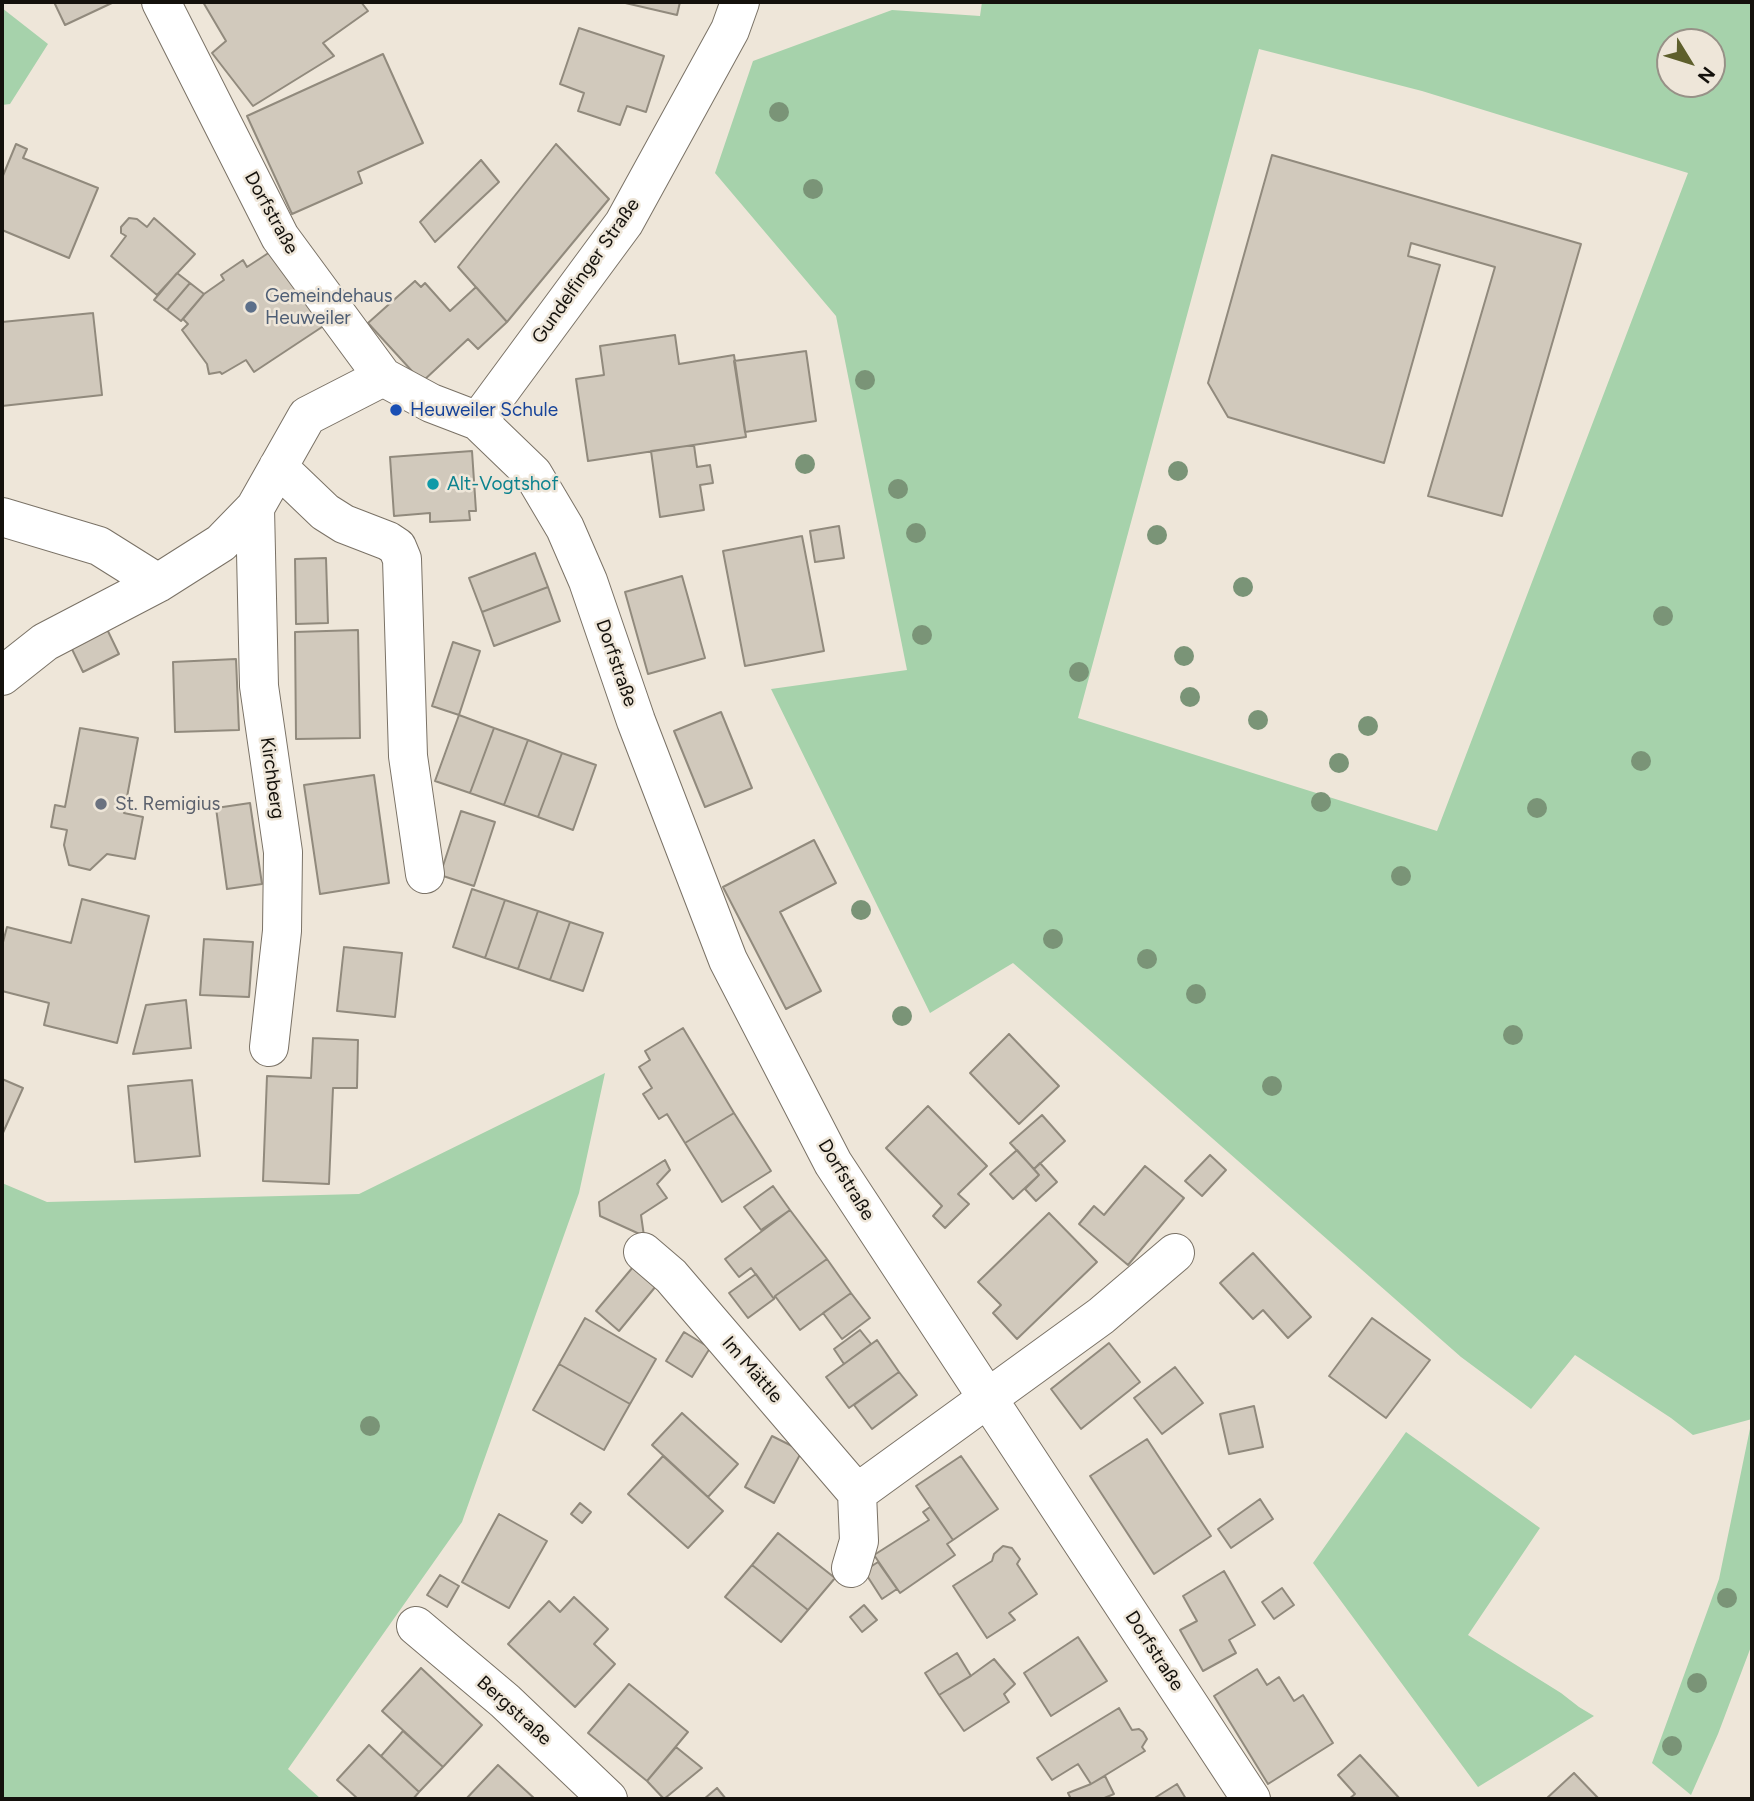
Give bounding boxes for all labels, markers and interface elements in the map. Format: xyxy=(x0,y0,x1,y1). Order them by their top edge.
north arrow xyxy=(1656,28,1726,98)
text: N xyxy=(1693,62,1720,88)
street label: Dorfstraße xyxy=(239,168,303,258)
street label: Gundelfinger Straße xyxy=(527,194,645,348)
place label: Gemeindehaus Heuweiler xyxy=(265,285,393,329)
marker: Gemeindehaus Heuweiler xyxy=(243,299,259,315)
place label: Heuweiler Schule xyxy=(410,399,558,421)
marker: Heuweiler Schule xyxy=(388,402,404,418)
place label: Alt-Vogtshof xyxy=(447,473,558,495)
marker: Alt-Vogtshof xyxy=(425,476,441,492)
street label: Dorfstraße xyxy=(590,616,642,710)
street label: Kirchberg xyxy=(255,736,289,820)
place label: St. Remigius xyxy=(115,793,220,815)
marker: St. Remigius xyxy=(93,796,109,812)
street label: Dorfstraße xyxy=(813,1135,879,1225)
street label: Im Mättle xyxy=(717,1332,787,1408)
street label: Dorfstraße xyxy=(1120,1607,1188,1695)
street label: Bergstraße xyxy=(472,1671,556,1751)

